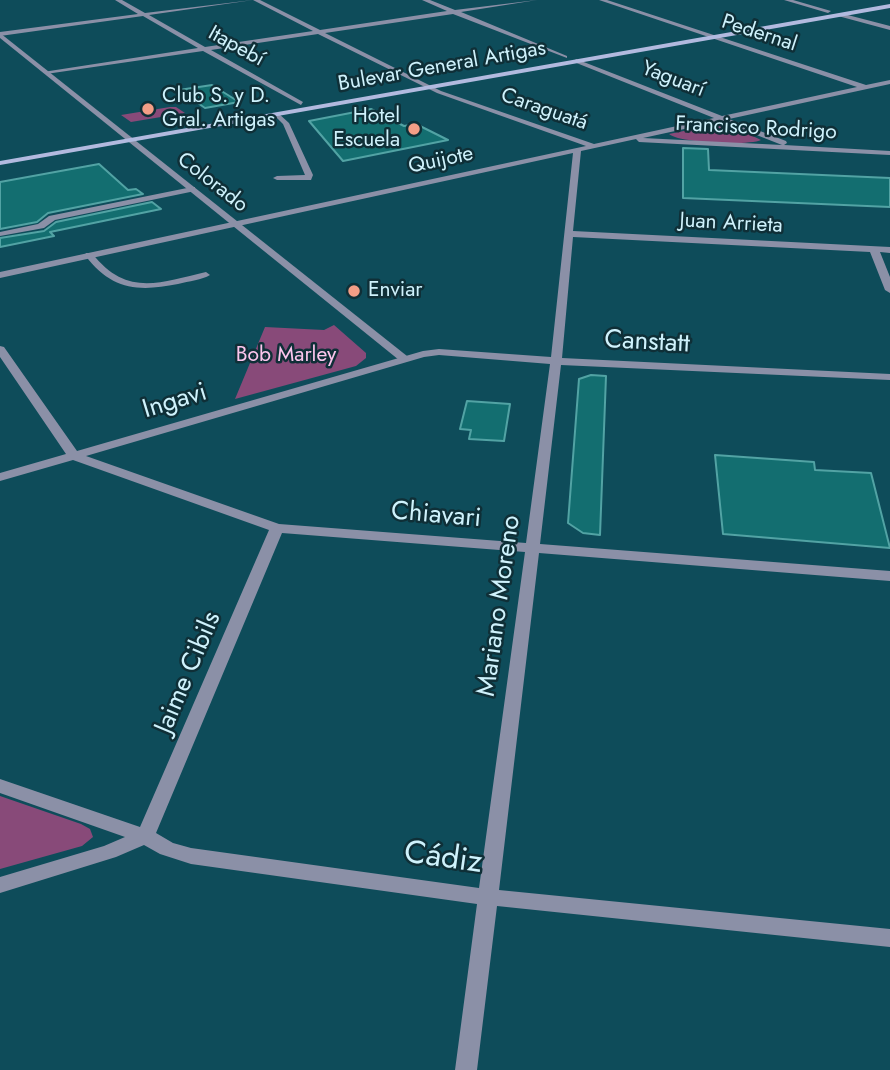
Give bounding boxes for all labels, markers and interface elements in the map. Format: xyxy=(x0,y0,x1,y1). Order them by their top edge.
street label: Pedernal xyxy=(718,10,800,58)
street label: Itapebí xyxy=(203,21,269,73)
street label: Bulevar General Artigas xyxy=(336,36,548,98)
street label: Yaguarí xyxy=(638,56,708,104)
street label: Caraguatá xyxy=(497,83,591,137)
place label: Club S. y D. Gral. Artigas xyxy=(162,84,275,134)
marker: Club S. y D. Gral. Artigas xyxy=(140,101,156,117)
place label: Hotel Escuela xyxy=(333,104,400,154)
street label: Francisco Rodrigo xyxy=(675,112,837,146)
marker: Hotel Escuela xyxy=(406,121,422,137)
street label: Quijote xyxy=(406,142,476,180)
street label: Colorado xyxy=(172,148,252,218)
street label: Juan Arrieta xyxy=(679,209,783,239)
place label: Enviar xyxy=(368,278,422,304)
marker: Enviar xyxy=(346,283,362,299)
street label: Canstatt xyxy=(603,325,691,361)
park label: Bob Marley xyxy=(236,343,336,369)
street label: Ingavi xyxy=(139,378,211,426)
street label: Chiavari xyxy=(390,497,482,535)
street label: Mariano Moreno xyxy=(472,514,528,698)
street label: Jaime Cibils xyxy=(149,607,229,739)
street label: Cádiz xyxy=(401,835,485,883)

